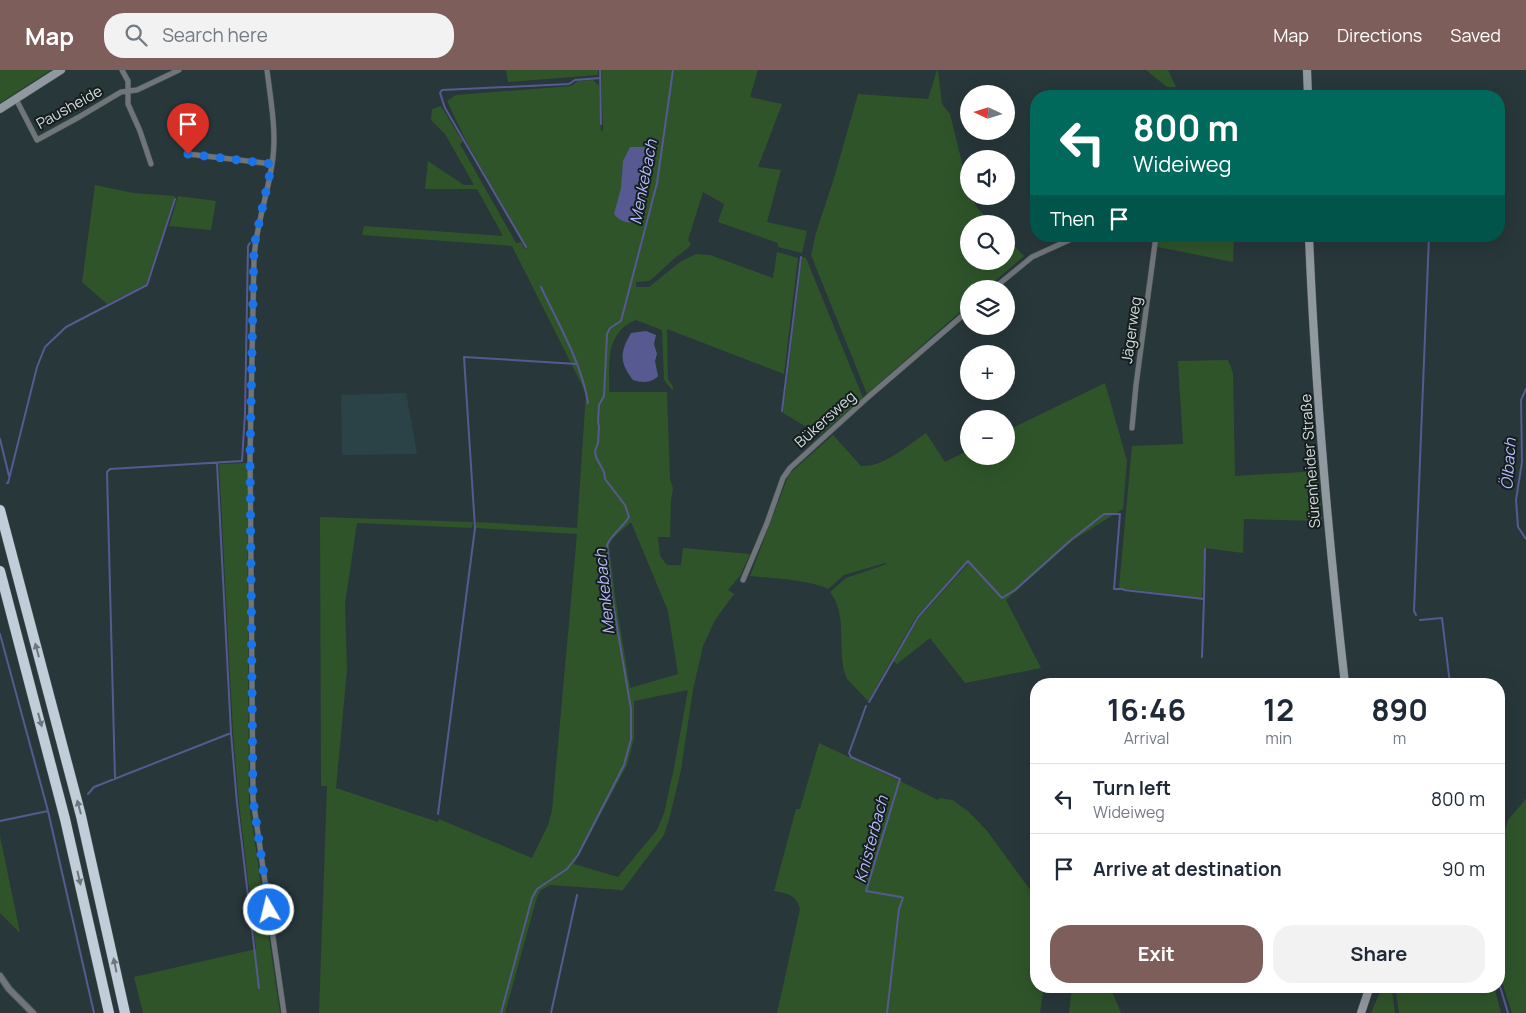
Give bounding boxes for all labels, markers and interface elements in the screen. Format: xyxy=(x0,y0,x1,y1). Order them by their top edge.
search box xyxy=(104,13,454,58)
text: Map xyxy=(25,19,74,52)
icon: search xyxy=(122,21,150,49)
text: Search here xyxy=(162,22,268,48)
text: Map xyxy=(1273,23,1309,47)
text: Directions xyxy=(1337,23,1422,47)
text: Saved xyxy=(1450,23,1501,47)
street label: Pausheide xyxy=(32,80,106,134)
north arrow xyxy=(960,85,1015,140)
map controls xyxy=(960,85,1015,465)
pin xyxy=(167,103,209,154)
text: 800 m xyxy=(1133,104,1239,152)
icon: arrive xyxy=(174,110,202,138)
icon: left xyxy=(1050,110,1115,175)
water label: Menkebach xyxy=(624,137,662,226)
text: Wideiweg xyxy=(1133,149,1232,179)
button: sound xyxy=(960,150,1015,205)
icon: arrive xyxy=(1105,205,1133,233)
text: Then xyxy=(1050,206,1095,232)
button: search xyxy=(960,215,1015,270)
button: layers xyxy=(960,280,1015,335)
street label: Jägerweg xyxy=(1116,295,1146,365)
button: + xyxy=(960,345,1015,400)
street label: Bükersweg xyxy=(790,386,860,452)
street label: Sürenheider Straße xyxy=(1295,393,1325,529)
button: − xyxy=(960,410,1015,465)
water label: Ölbach xyxy=(1495,437,1521,491)
water label: Menkebach xyxy=(589,548,619,636)
one-way arrow xyxy=(33,642,41,657)
text: 16:46 xyxy=(1107,689,1186,730)
text: 12 xyxy=(1263,689,1294,730)
text: 890 xyxy=(1371,689,1428,730)
one-way arrow xyxy=(36,712,44,727)
text: Arrival xyxy=(1124,727,1169,749)
text: min xyxy=(1265,727,1292,749)
text: m xyxy=(1393,727,1406,749)
text: Turn left xyxy=(1093,775,1171,801)
icon: left xyxy=(1050,785,1078,813)
text: 800 m xyxy=(1431,786,1485,812)
water label: Knisterbach xyxy=(849,793,893,885)
one-way arrow xyxy=(74,799,82,814)
text: Wideiweg xyxy=(1093,801,1165,823)
icon: arrive xyxy=(1050,855,1078,883)
text: Arrive at destination xyxy=(1093,856,1282,882)
text: 90 m xyxy=(1442,856,1485,882)
one-way arrow xyxy=(75,870,83,885)
position arrow xyxy=(242,883,294,935)
button: Exit xyxy=(1050,925,1263,983)
button: Share xyxy=(1273,925,1485,983)
one-way arrow xyxy=(111,958,119,973)

